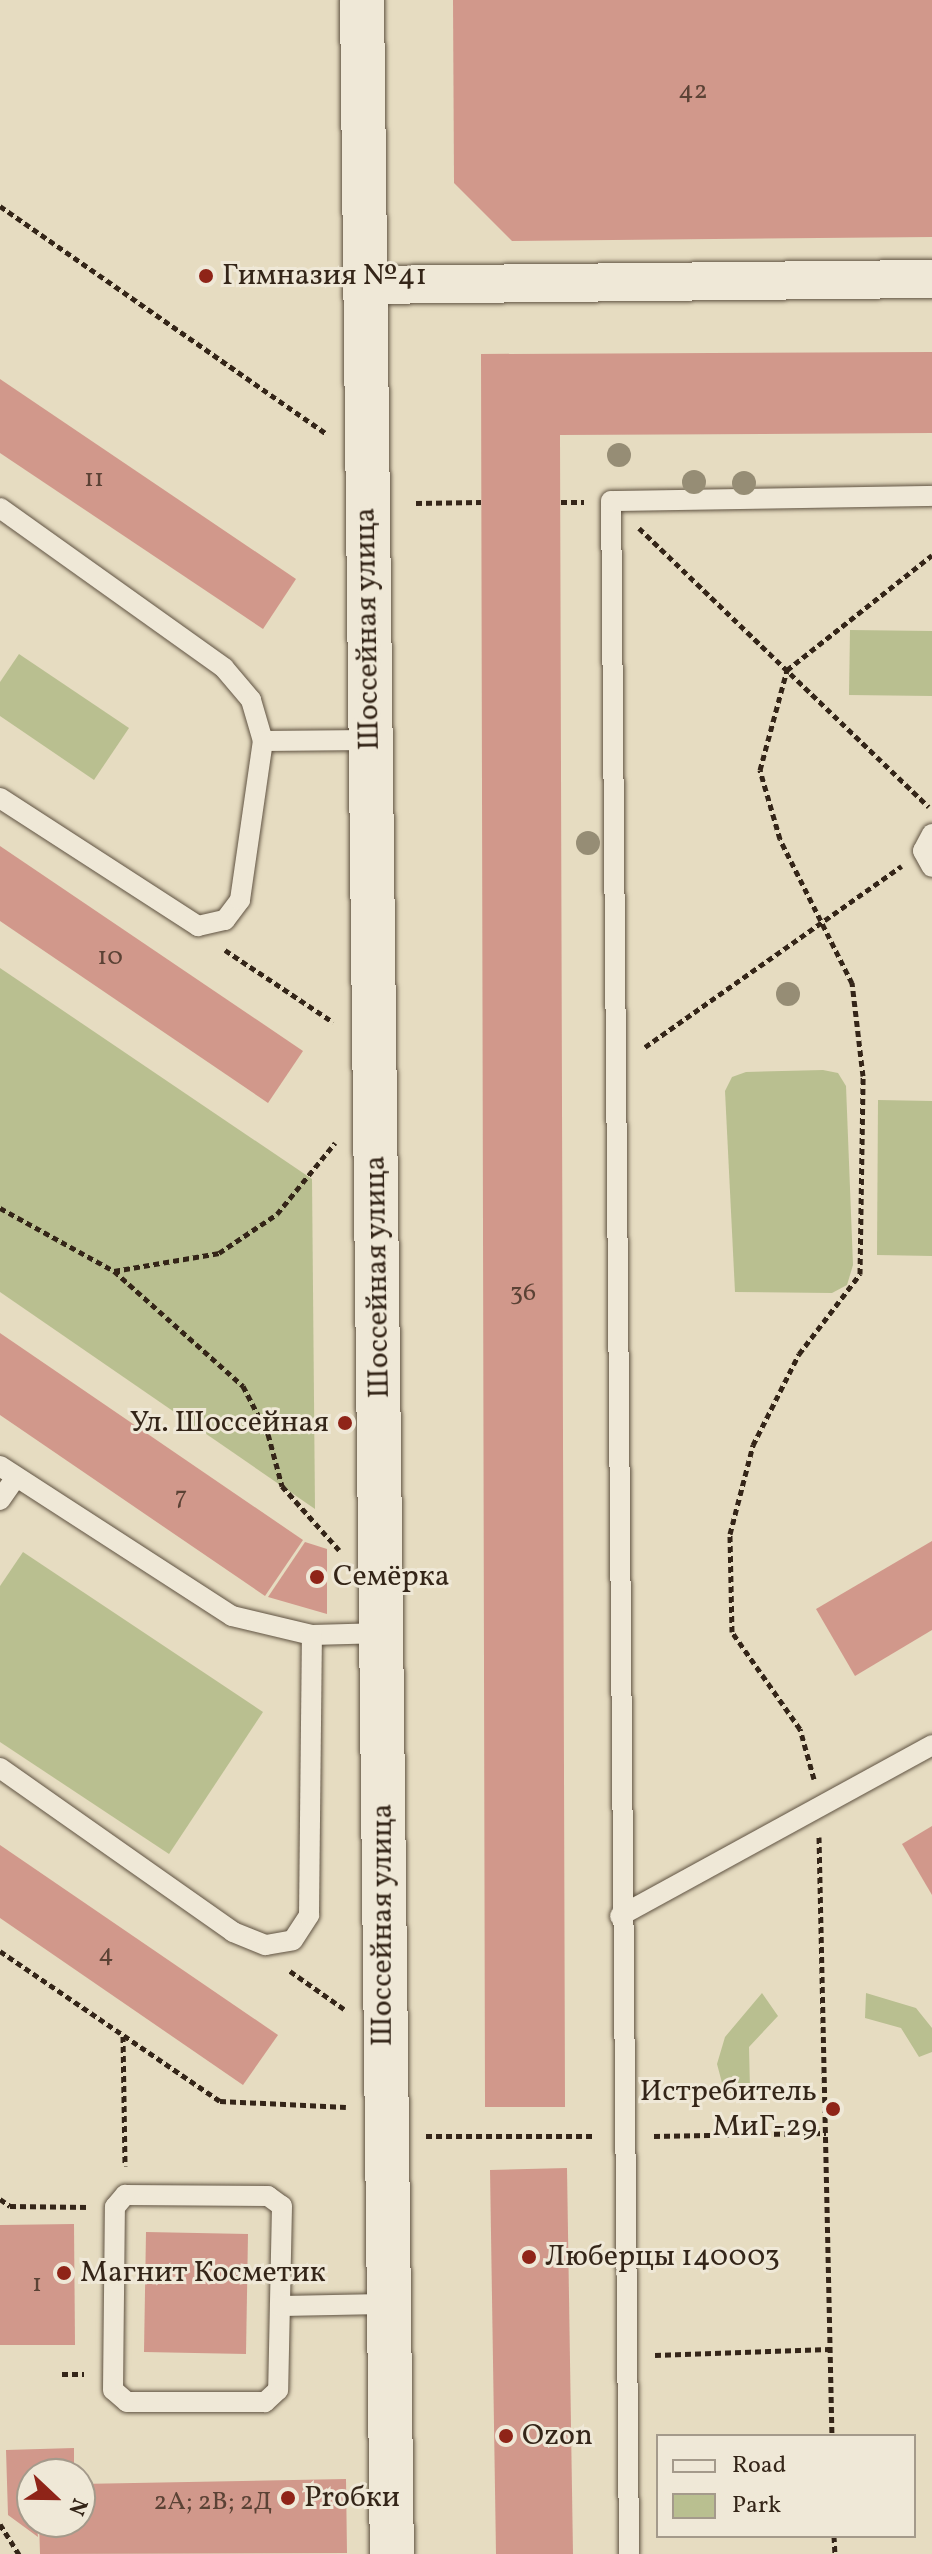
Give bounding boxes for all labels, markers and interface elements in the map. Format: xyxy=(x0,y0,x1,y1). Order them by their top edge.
house number: 42 xyxy=(678,76,708,108)
place label: Гимназия №41 xyxy=(222,258,427,294)
marker: Гимназия №41 xyxy=(197,267,215,285)
house number: 11 xyxy=(84,464,104,496)
street label: Шоссейная улица xyxy=(348,507,388,751)
house number: 10 xyxy=(97,942,123,974)
street label: Шоссейная улица xyxy=(358,1155,398,1399)
house number: 36 xyxy=(510,1278,536,1310)
place label: Ул. Шоссейная xyxy=(130,1405,329,1441)
marker: Ул. Шоссейная xyxy=(336,1414,354,1432)
house number: 7 xyxy=(175,1482,187,1514)
place label: Семёрка xyxy=(333,1559,450,1595)
marker: Семёрка xyxy=(308,1568,326,1586)
street label: Шоссейная улица xyxy=(365,1803,401,2047)
house number: 4 xyxy=(98,1939,114,1971)
place label: Истребитель МиГ-29 xyxy=(640,2074,817,2144)
marker: Истребитель МиГ-29 xyxy=(824,2100,842,2118)
place label: Люберцы 140003 xyxy=(545,2239,780,2275)
marker: Люберцы 140003 xyxy=(520,2248,538,2266)
place label: Магнит Косметик xyxy=(80,2255,326,2291)
marker: Магнит Косметик xyxy=(55,2264,73,2282)
house number: 1 xyxy=(32,2269,42,2301)
place label: Ozon xyxy=(522,2418,593,2454)
marker: Ozon xyxy=(497,2427,515,2445)
legend xyxy=(656,2434,916,2538)
text: Road xyxy=(732,2449,786,2483)
north arrow xyxy=(16,2458,96,2538)
place label: Proбки xyxy=(304,2480,400,2516)
house number: 2А; 2В; 2Д xyxy=(153,2487,273,2519)
marker: Proбки xyxy=(279,2489,297,2507)
text: Park xyxy=(732,2489,781,2523)
text: N xyxy=(59,2493,94,2520)

